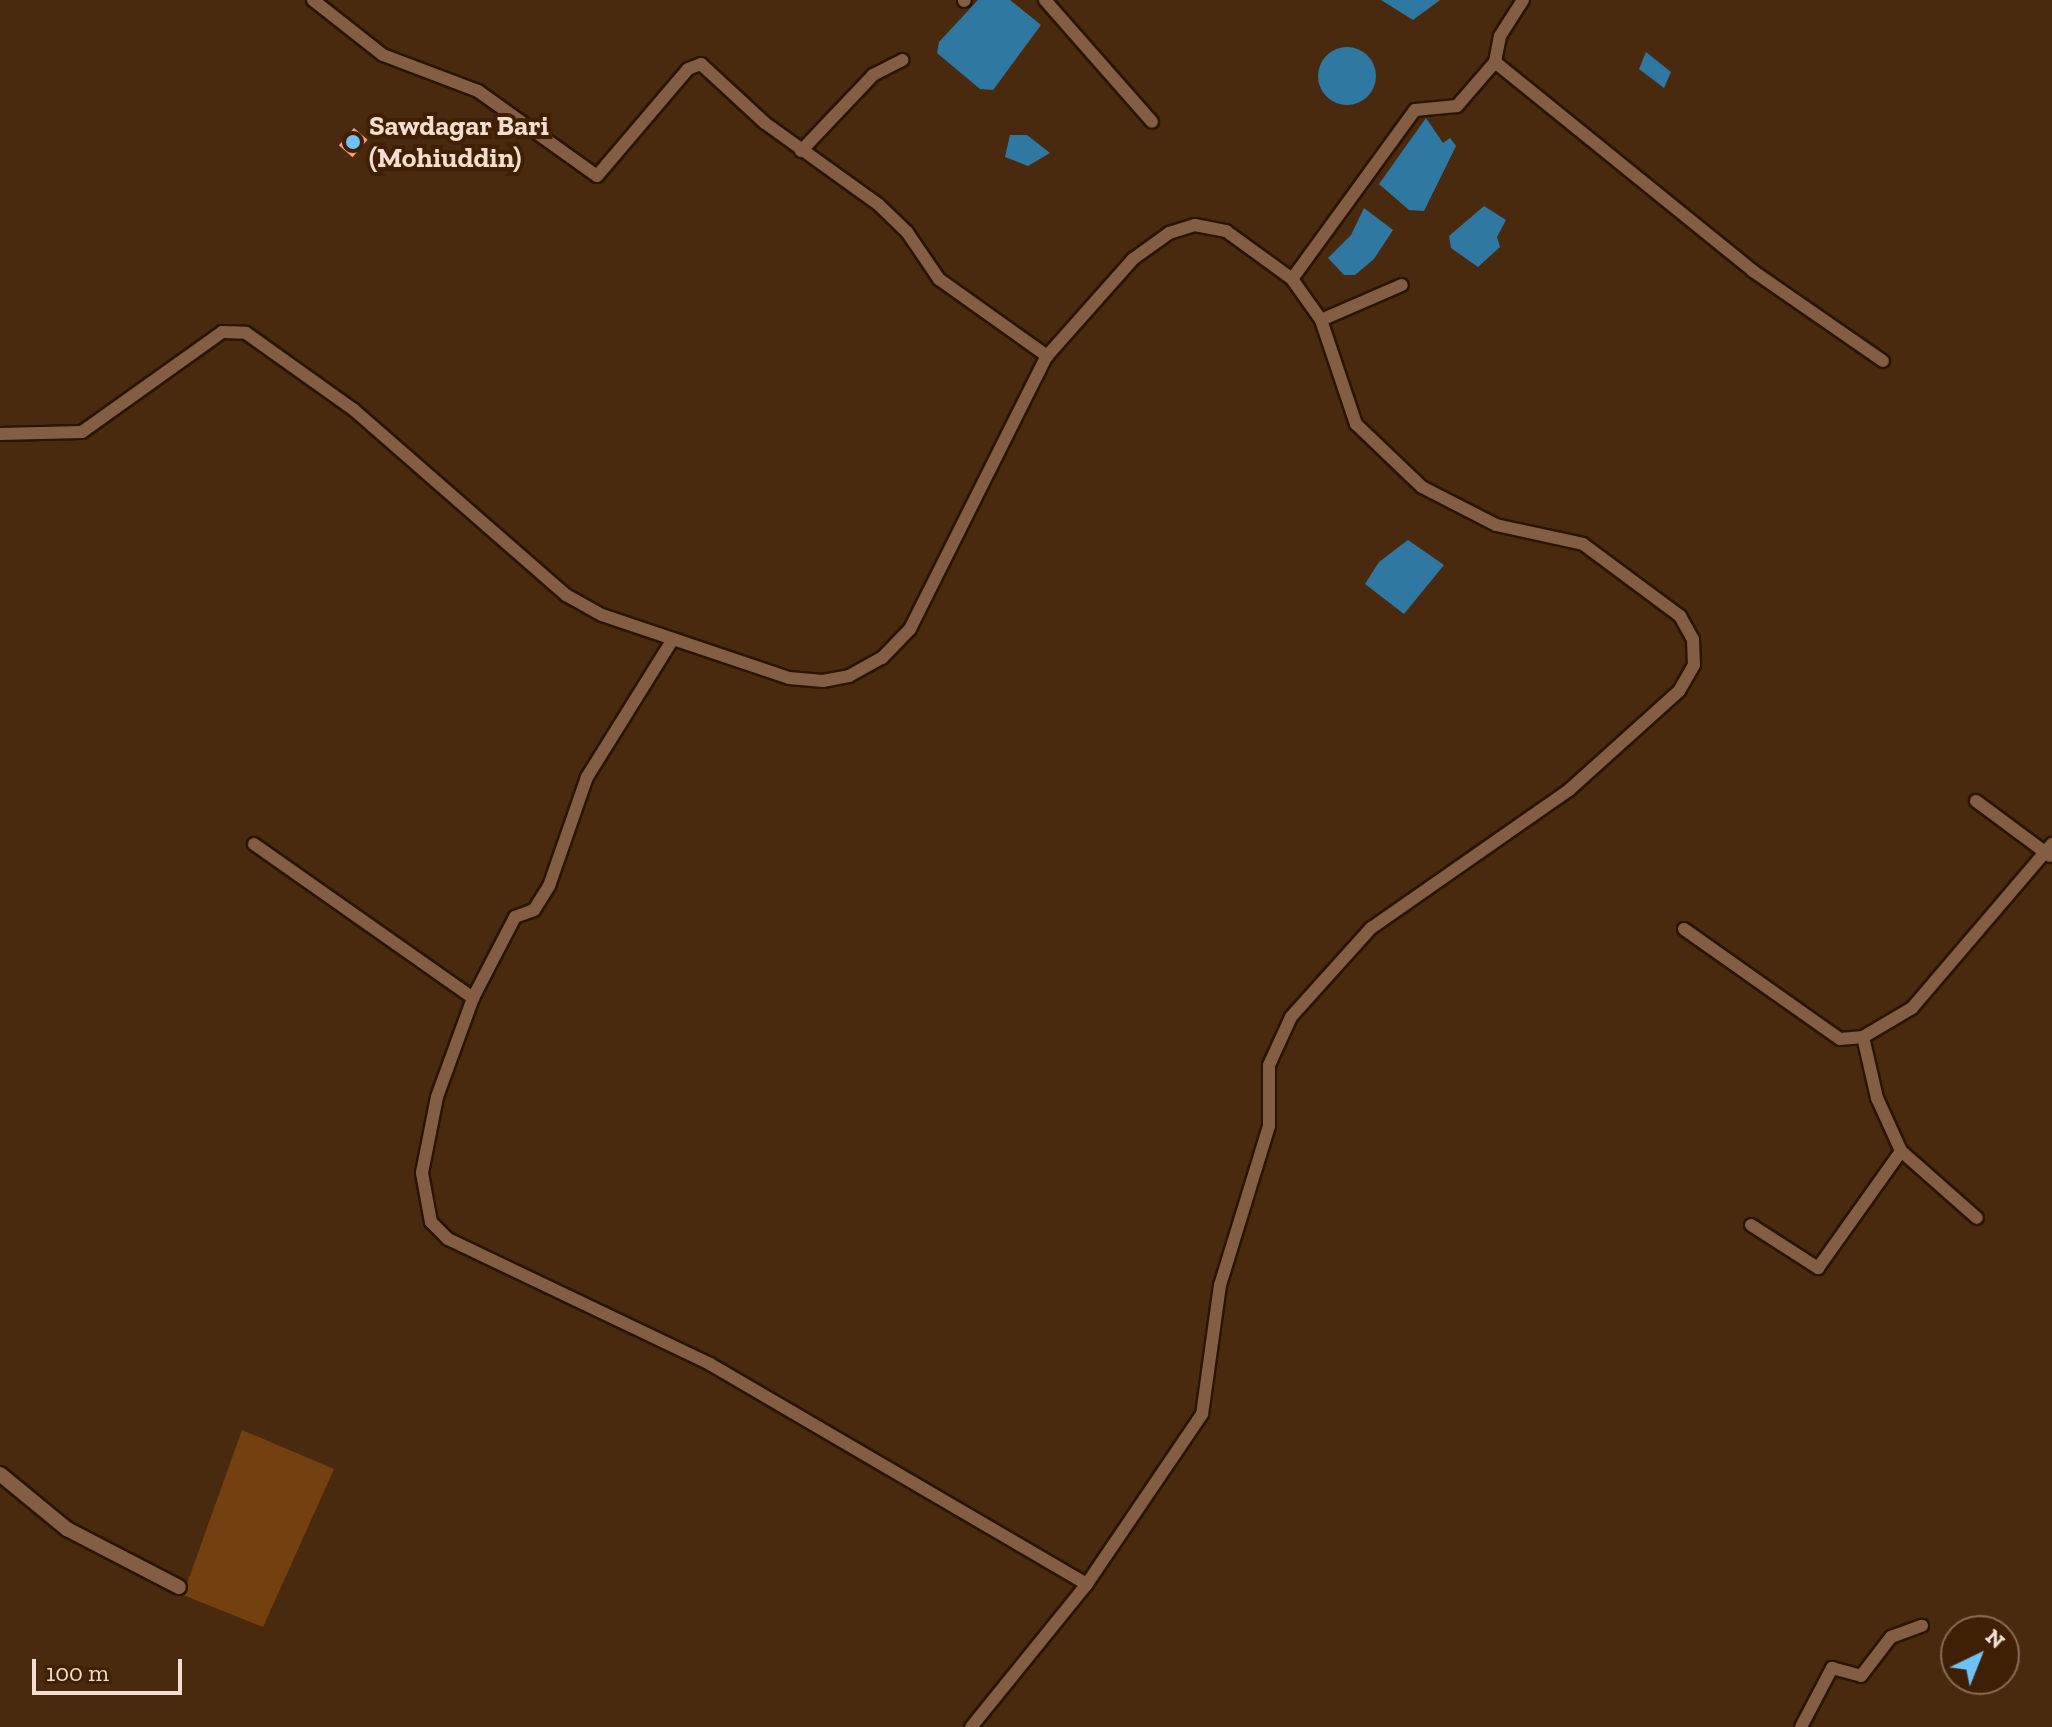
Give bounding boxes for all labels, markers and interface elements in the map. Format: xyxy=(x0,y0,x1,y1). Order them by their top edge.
place label: Sawdagar Bari (Mohiuddin) xyxy=(369,109,549,175)
marker: Sawdagar Bari (Mohiuddin) xyxy=(344,133,362,151)
north arrow xyxy=(1940,1615,2020,1695)
text: N xyxy=(1980,1623,2011,1654)
scale bar xyxy=(36,1643,186,1693)
text: 100 m xyxy=(46,1658,109,1687)

